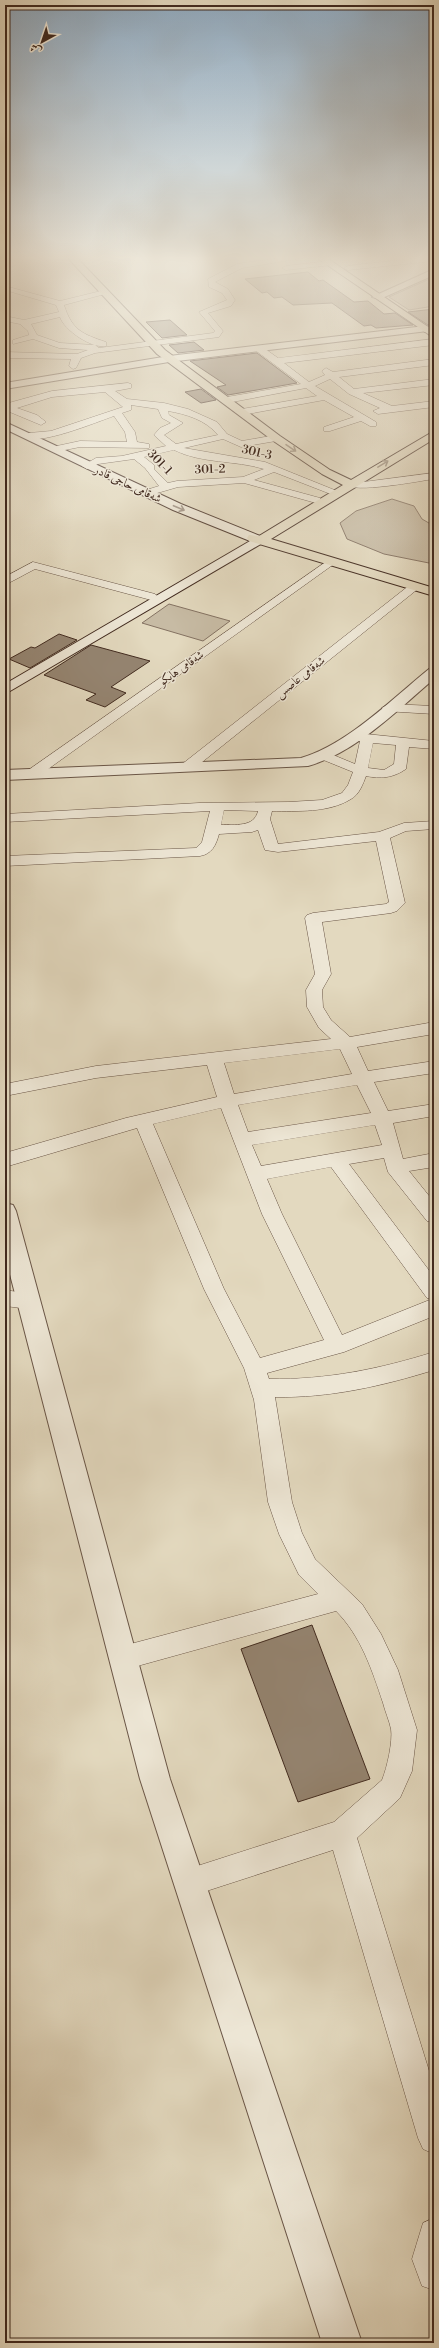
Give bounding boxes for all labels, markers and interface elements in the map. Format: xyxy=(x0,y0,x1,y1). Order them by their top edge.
north arrow xyxy=(22,22,62,62)
text: ش xyxy=(27,40,45,58)
street label: 301-3 xyxy=(240,442,274,463)
one-way arrow xyxy=(285,444,296,452)
street label: 301-1 xyxy=(144,447,176,479)
one-way arrow xyxy=(377,460,389,468)
street label: 301-2 xyxy=(194,461,226,478)
street label: شەقامی حاجی قادر xyxy=(91,462,164,507)
one-way arrow xyxy=(173,505,185,512)
street label: شه‌قامی هایكو xyxy=(155,647,207,690)
street label: شه‌قامی عاصس xyxy=(272,653,329,702)

